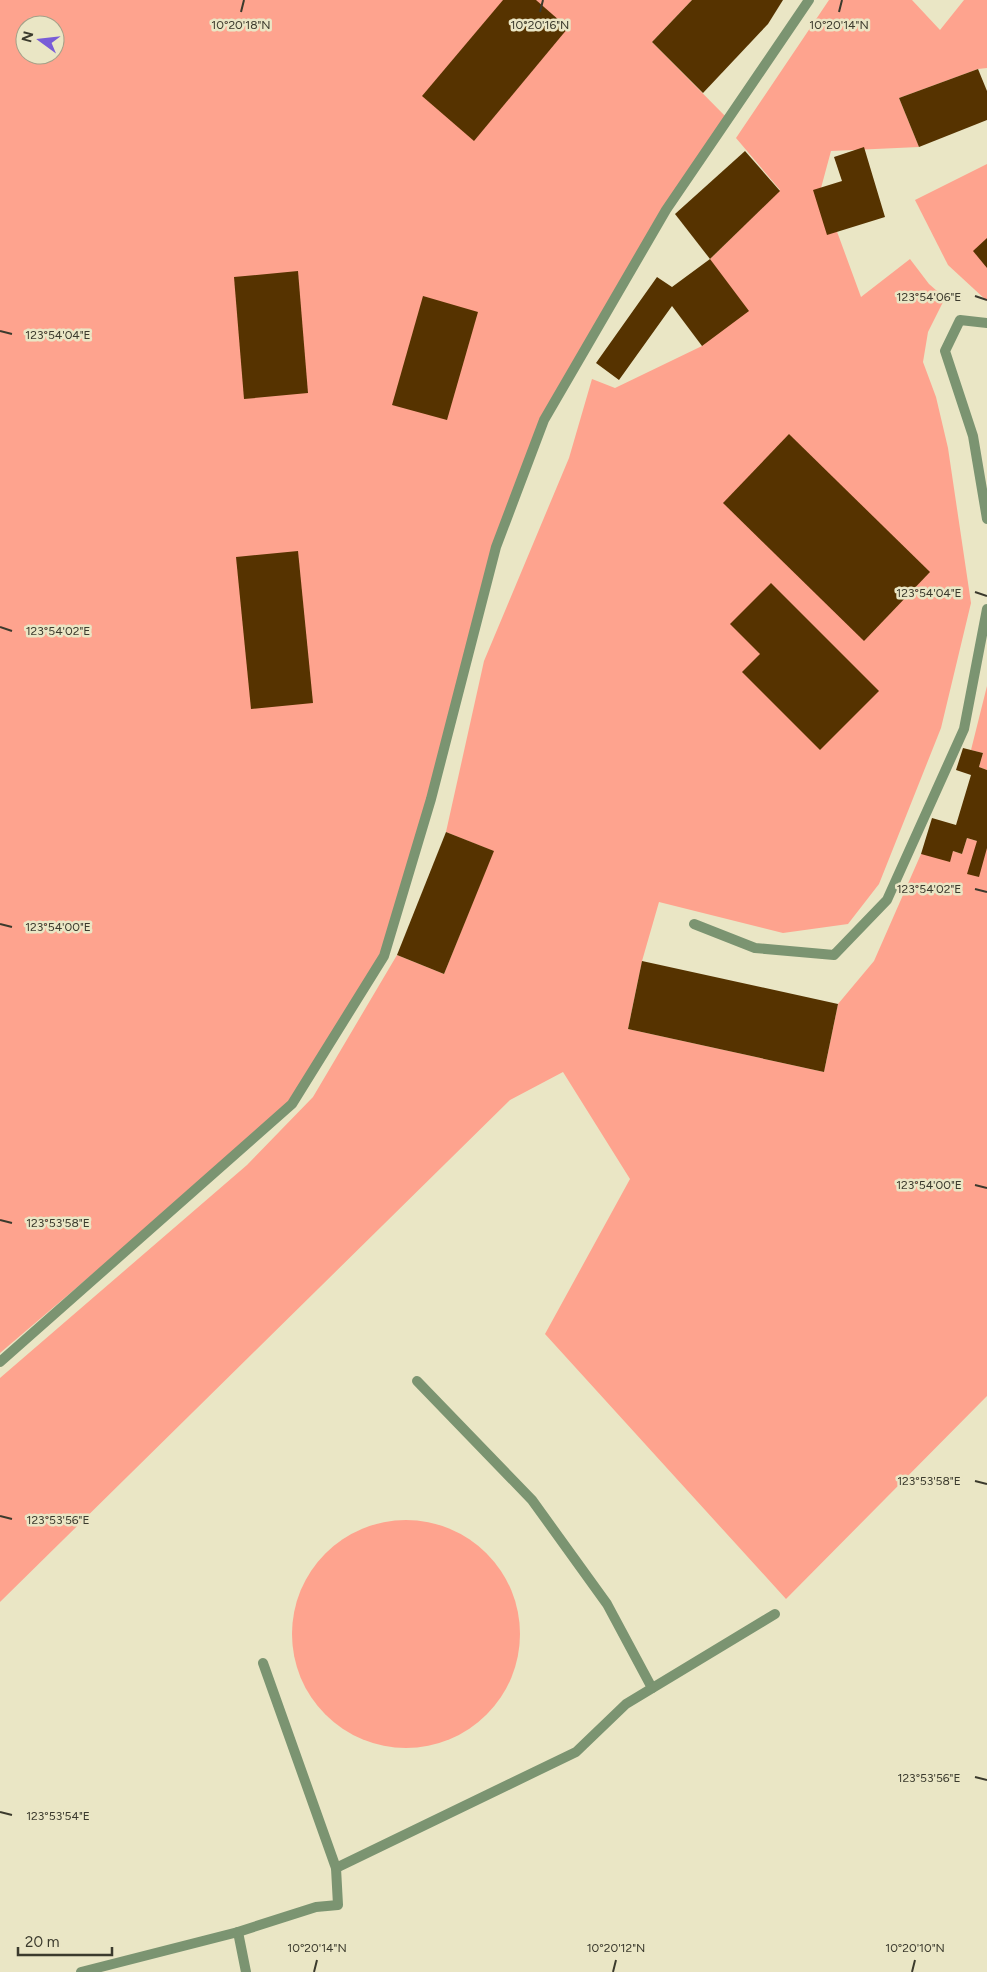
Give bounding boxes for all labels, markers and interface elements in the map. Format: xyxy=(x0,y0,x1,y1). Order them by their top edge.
north arrow xyxy=(15,15,65,65)
text: 10°20'18"N xyxy=(211,18,271,32)
text: 10°20'16"N xyxy=(511,18,569,32)
text: 10°20'14"N xyxy=(809,18,869,32)
text: N xyxy=(18,29,38,44)
text: 123°54'06"E xyxy=(897,290,961,304)
text: 123°54'04"E xyxy=(25,328,91,342)
text: 123°54'04"E xyxy=(896,586,962,600)
text: 123°54'02"E xyxy=(26,624,90,638)
text: 123°54'02"E xyxy=(897,882,961,896)
text: 123°54'00"E xyxy=(25,920,91,934)
text: 123°54'00"E xyxy=(896,1178,962,1192)
text: 123°53'58"E xyxy=(26,1216,90,1230)
text: 123°53'58"E xyxy=(897,1474,961,1488)
text: 123°53'56"E xyxy=(26,1513,90,1527)
text: 123°53'56"E xyxy=(897,1771,961,1785)
text: 123°53'54"E xyxy=(26,1809,90,1823)
scale bar xyxy=(18,1924,111,1956)
text: 20 m xyxy=(25,1933,59,1951)
text: 10°20'14"N xyxy=(287,1941,347,1955)
text: 10°20'12"N xyxy=(587,1941,645,1955)
text: 10°20'10"N xyxy=(885,1941,945,1955)

